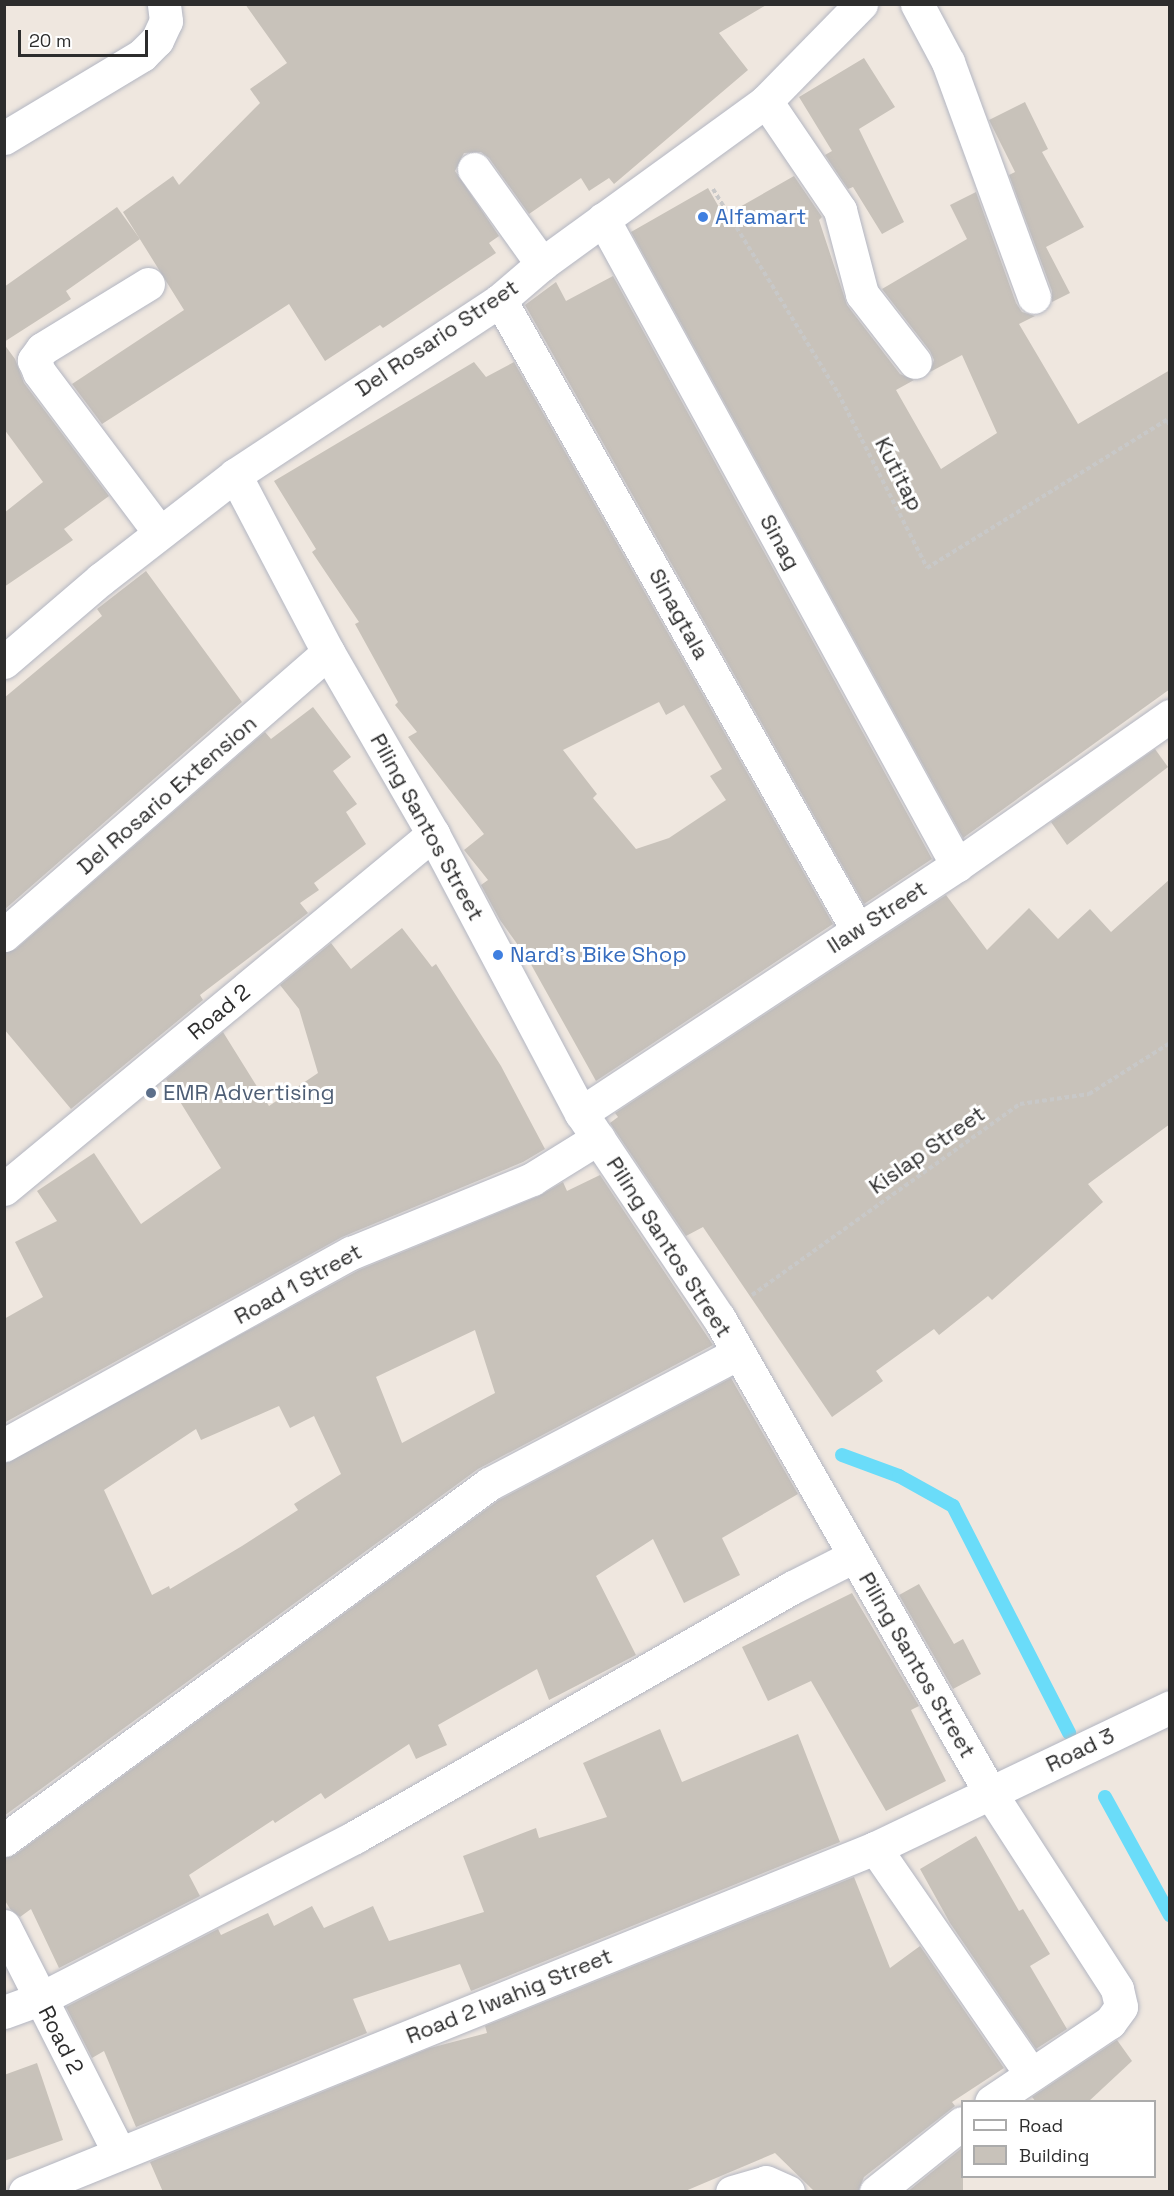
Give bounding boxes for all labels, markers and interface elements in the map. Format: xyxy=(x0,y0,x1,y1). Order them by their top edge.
scale bar xyxy=(21,18,152,56)
text: 20 m xyxy=(29,29,72,52)
place label: Alfamart xyxy=(715,204,806,230)
marker: Alfamart xyxy=(696,210,710,224)
street label: Del Rosario Street xyxy=(351,274,523,402)
street label: Kutitap xyxy=(869,433,929,515)
street label: Sinag xyxy=(754,510,806,574)
street label: Sinagtala xyxy=(643,564,715,664)
street label: Del Rosario Extension xyxy=(72,710,262,880)
street label: Piling Santos Street xyxy=(365,729,489,925)
street label: Ilaw Street xyxy=(822,875,932,959)
place label: Nard's Bike Shop xyxy=(510,942,687,968)
marker: Nard's Bike Shop xyxy=(491,948,505,962)
street label: Road 2 xyxy=(183,978,255,1046)
place label: EMR Advertising xyxy=(163,1080,335,1106)
marker: EMR Advertising xyxy=(144,1086,158,1100)
street label: Kislap Street xyxy=(864,1100,990,1200)
street label: Piling Santos Street xyxy=(601,1152,737,1342)
street label: Road 1 Street xyxy=(230,1238,366,1330)
street label: Piling Santos Street xyxy=(853,1568,981,1762)
street label: Road 3 xyxy=(1041,1722,1119,1778)
street label: Road 2 Iwahig Street xyxy=(402,1943,616,2049)
street label: Road 2 xyxy=(33,2002,89,2078)
legend xyxy=(961,2100,1156,2178)
text: Road xyxy=(1019,2114,1063,2137)
text: Building xyxy=(1019,2144,1089,2167)

